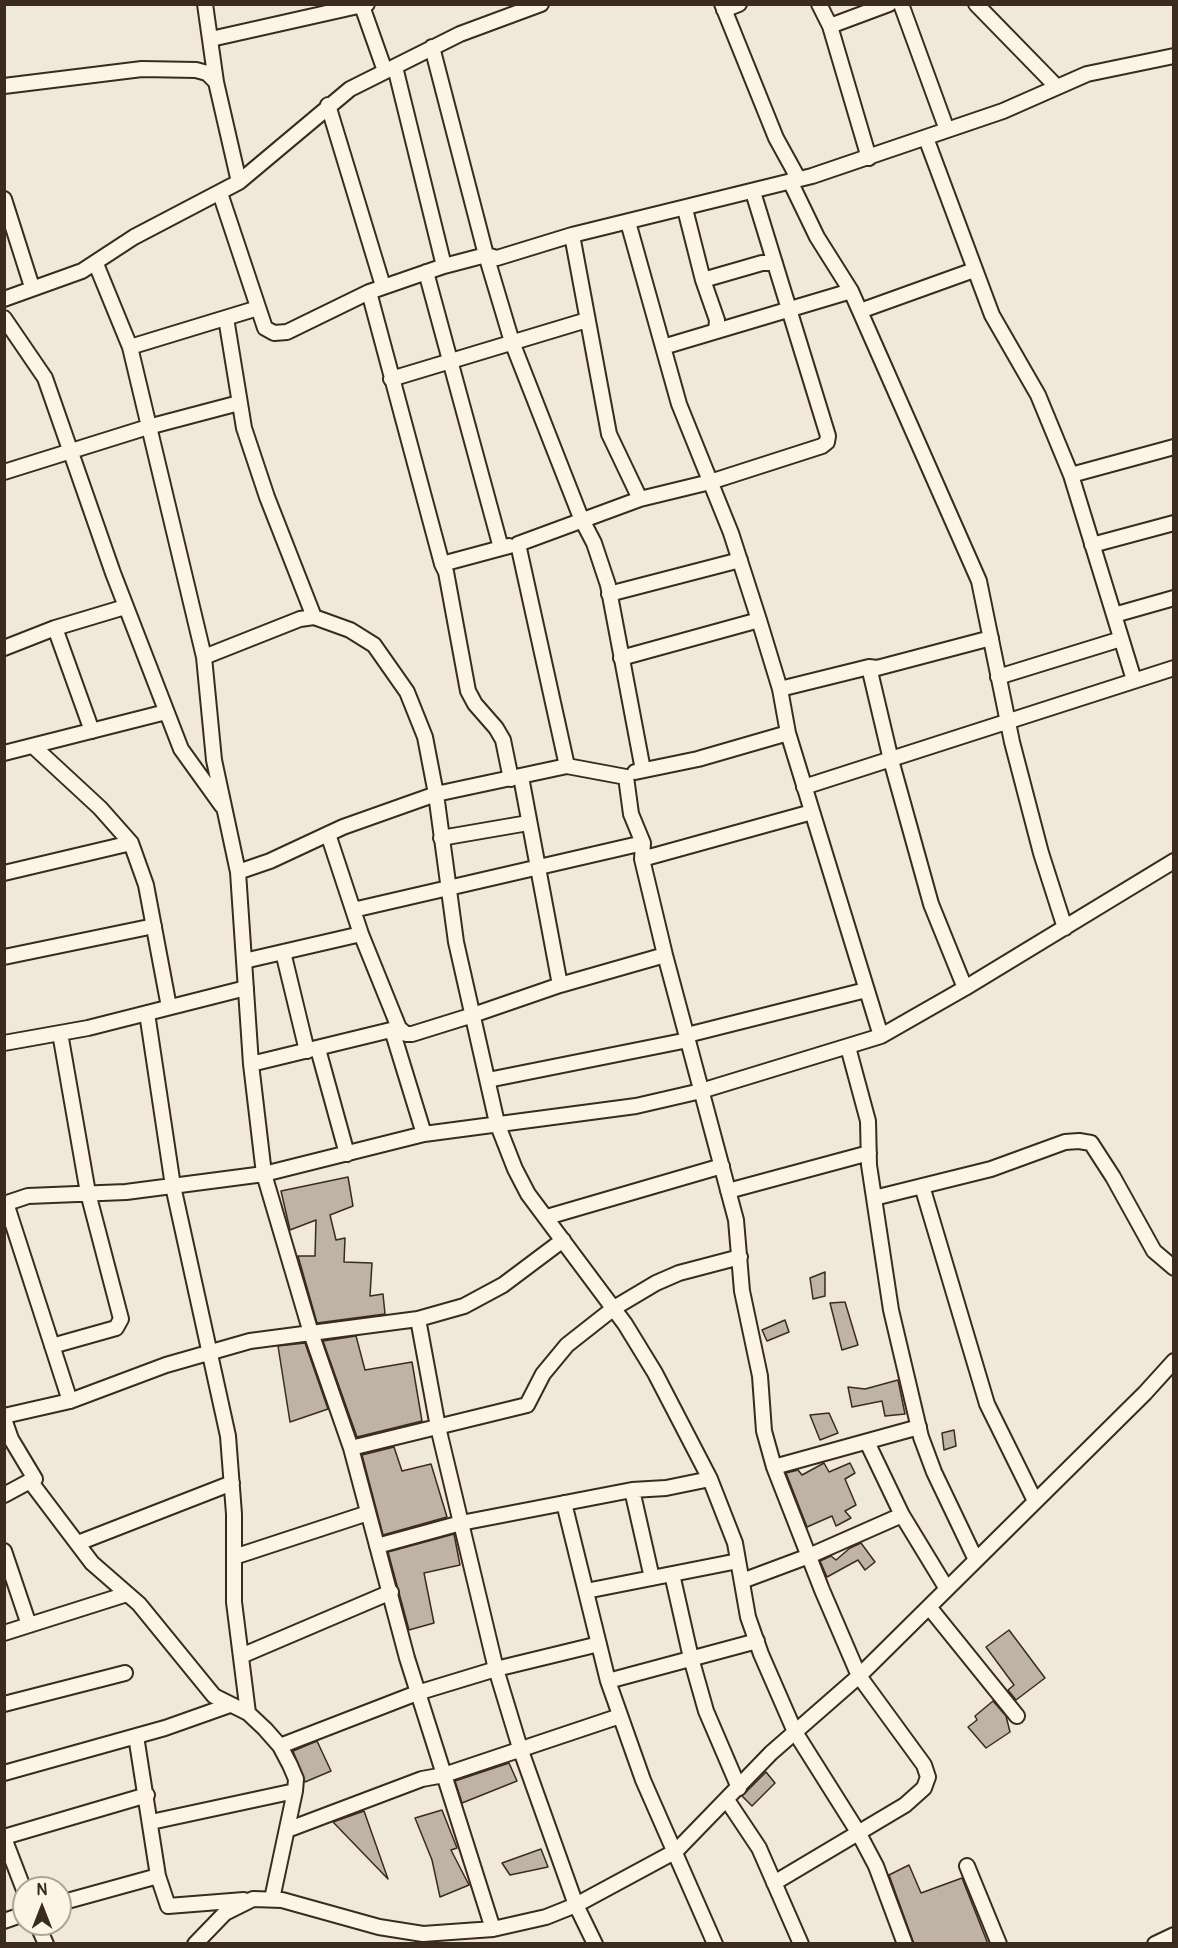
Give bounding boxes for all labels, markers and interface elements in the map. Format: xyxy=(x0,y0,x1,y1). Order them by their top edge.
north arrow xyxy=(12,1876,72,1936)
text: N xyxy=(37,1880,47,1900)

